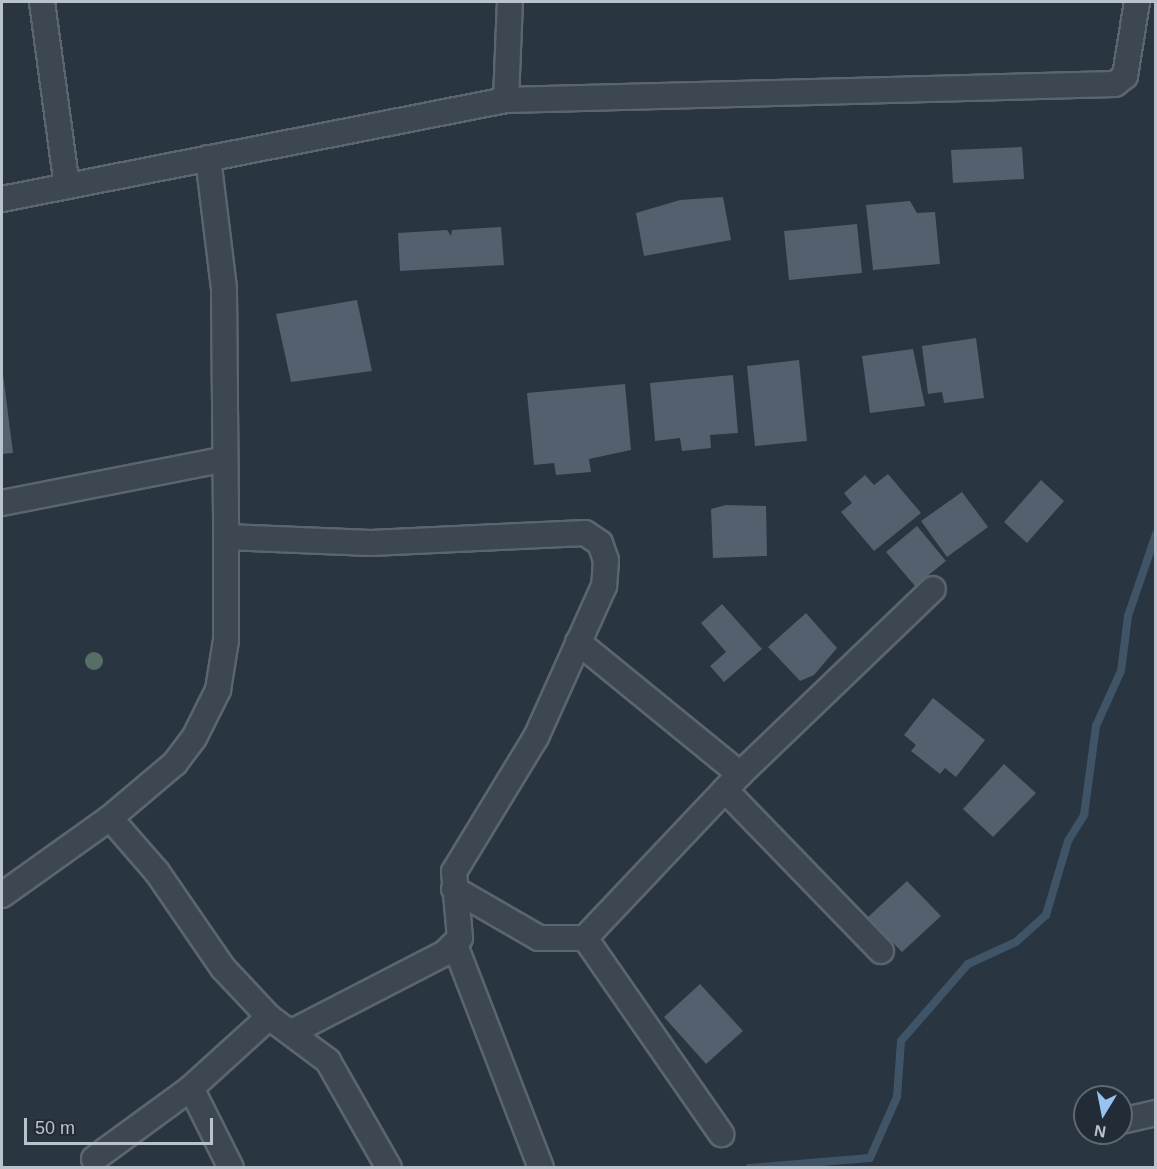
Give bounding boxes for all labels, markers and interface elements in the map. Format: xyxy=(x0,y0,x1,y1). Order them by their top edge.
north arrow xyxy=(1073,1085,1133,1145)
scale bar xyxy=(27,1106,216,1144)
text: 50 m xyxy=(35,1118,75,1138)
text: N xyxy=(1093,1122,1107,1141)

